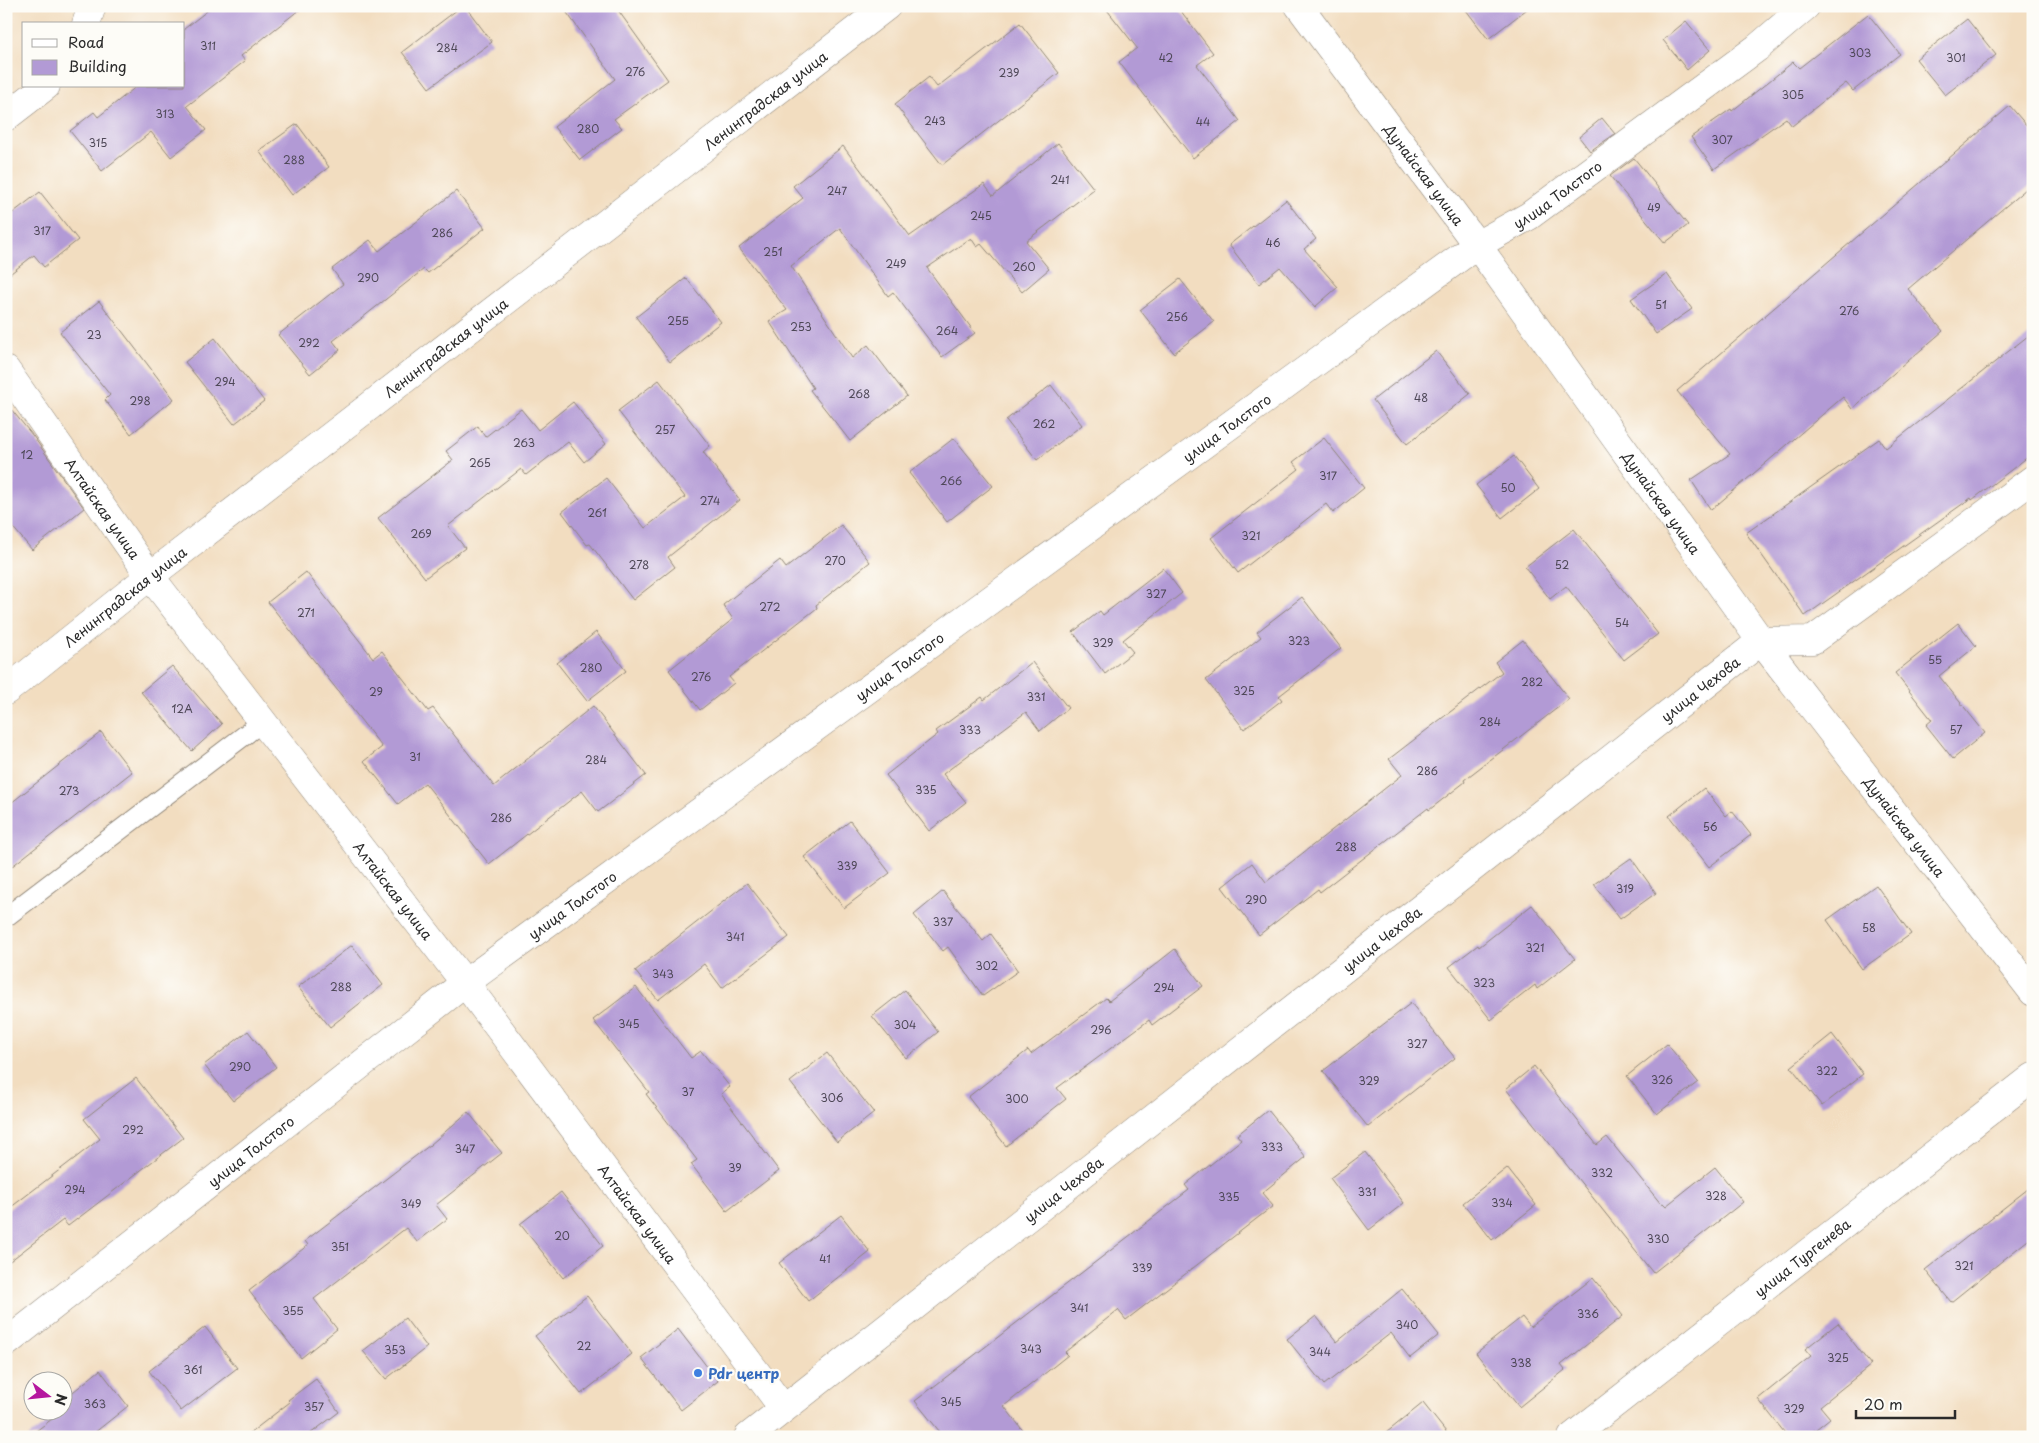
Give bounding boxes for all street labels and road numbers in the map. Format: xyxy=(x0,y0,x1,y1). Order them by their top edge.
street label: Ленинградская улица xyxy=(699,45,832,155)
street label: Дунайская улица xyxy=(1379,118,1469,230)
street label: улица Толстого xyxy=(1509,155,1606,233)
street label: Ленинградская улица xyxy=(379,293,512,402)
street label: улица Толстого xyxy=(1178,388,1275,467)
street label: Дунайская улица xyxy=(1617,446,1706,558)
street label: Алтайская улица xyxy=(60,454,146,564)
street label: Ленинградская улица xyxy=(59,541,191,652)
street label: улица Толстого xyxy=(851,627,948,706)
street label: улица Чехова xyxy=(1656,651,1744,727)
street label: Дунайская улица xyxy=(1858,771,1951,881)
street label: Алтайская улица xyxy=(349,837,438,944)
street label: улица Толстого xyxy=(524,865,621,944)
street label: улица Чехова xyxy=(1338,901,1426,977)
street label: улица Толстого xyxy=(203,1110,299,1192)
street label: улица Чехова xyxy=(1019,1151,1108,1227)
street label: Алтайская улица xyxy=(593,1160,682,1268)
street label: улица Тургенева xyxy=(1750,1213,1855,1302)

